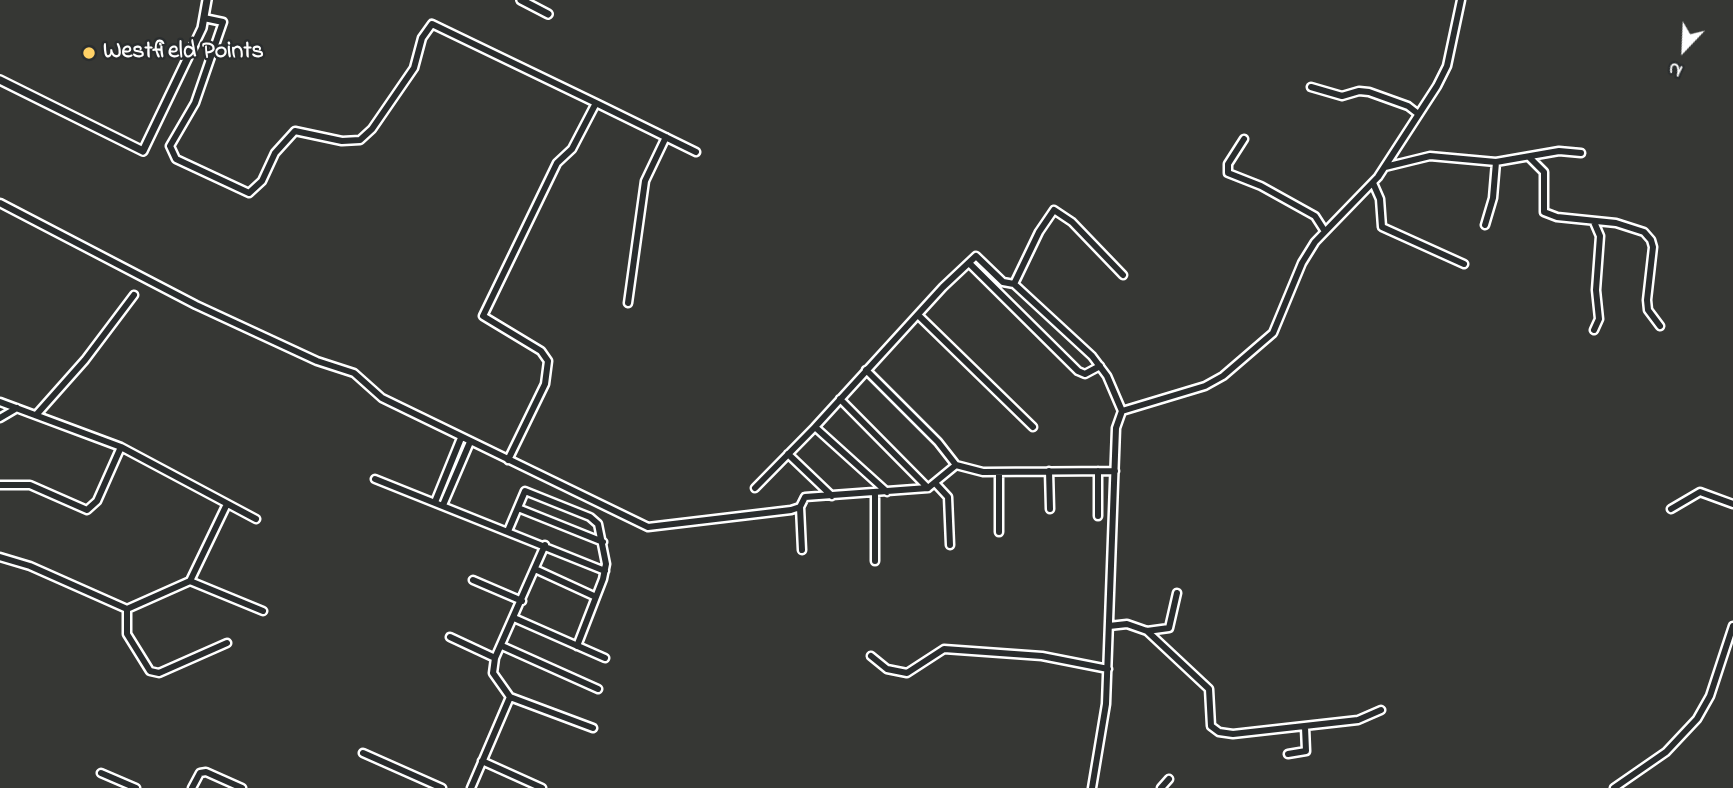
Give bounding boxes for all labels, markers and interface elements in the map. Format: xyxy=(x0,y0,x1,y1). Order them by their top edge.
north arrow xyxy=(1649,14,1719,84)
place label: Westfield Points xyxy=(103,39,264,67)
marker: Westfield Points xyxy=(81,45,97,61)
text: N xyxy=(1664,54,1687,84)

